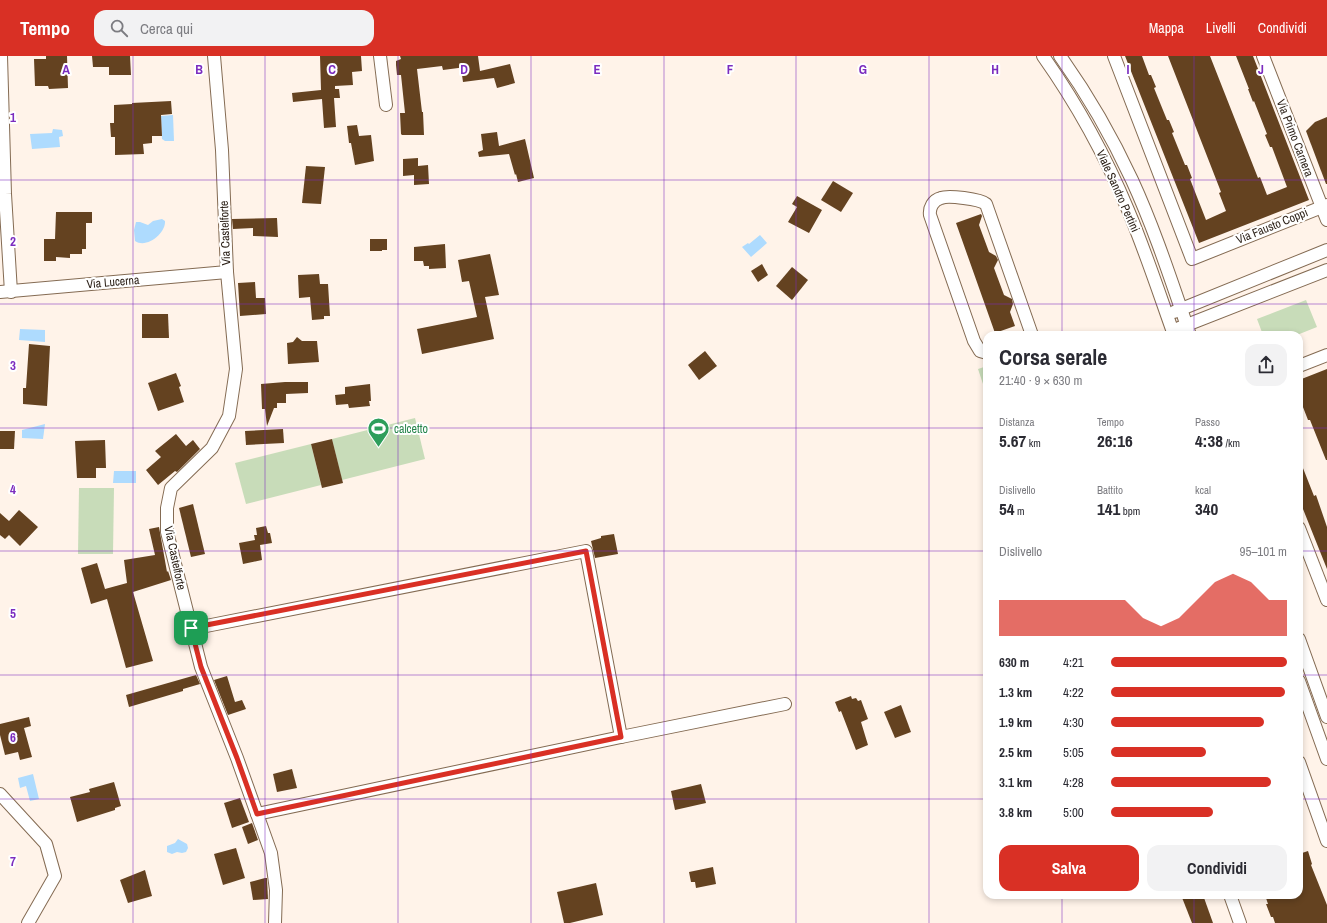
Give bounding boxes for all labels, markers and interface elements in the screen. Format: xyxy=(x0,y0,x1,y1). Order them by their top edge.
search box xyxy=(94,10,374,46)
text: Tempo xyxy=(20,15,70,41)
icon: search xyxy=(108,17,130,39)
text: Cerca qui xyxy=(140,18,193,39)
text: Mappa xyxy=(1149,19,1184,37)
text: Livelli xyxy=(1206,19,1236,37)
text: Condividi xyxy=(1258,19,1307,37)
text: A xyxy=(62,61,70,78)
text: B xyxy=(195,61,203,78)
text: C xyxy=(328,61,336,78)
text: D xyxy=(460,61,468,78)
text: E xyxy=(593,61,601,78)
text: F xyxy=(727,61,734,78)
text: G xyxy=(859,61,867,78)
text: H xyxy=(991,61,999,78)
text: I xyxy=(1127,61,1130,78)
text: J xyxy=(1258,61,1264,78)
street label: Via Primo Carnera xyxy=(1273,97,1317,180)
text: 1 xyxy=(10,109,16,126)
street label: Viale Sandro Pertini xyxy=(1093,147,1143,235)
street label: Via Castelforte xyxy=(216,200,234,266)
street label: Via Fausto Coppi xyxy=(1234,204,1310,248)
text: 2 xyxy=(10,233,16,250)
street label: Via Lucerna xyxy=(86,272,141,292)
text: Corsa serale xyxy=(999,342,1107,372)
button: share xyxy=(1245,344,1287,386)
text: 3 xyxy=(10,357,16,374)
text: 21:40 · 9 × 630 m xyxy=(999,372,1082,389)
text: Distanza xyxy=(999,415,1035,429)
text: Tempo xyxy=(1097,415,1124,429)
text: Passo xyxy=(1195,415,1220,429)
sports icon: calcetto xyxy=(365,416,391,449)
place label: calcetto xyxy=(394,421,428,437)
text: 5.67 xyxy=(999,429,1026,452)
text: 26:16 xyxy=(1097,429,1133,452)
text: 4:38 xyxy=(1195,429,1223,452)
text: km xyxy=(1026,436,1041,450)
text: /km xyxy=(1223,436,1240,450)
text: 4 xyxy=(10,481,16,498)
text: Dislivello xyxy=(999,483,1036,497)
text: Battito xyxy=(1097,483,1123,497)
text: kcal xyxy=(1195,483,1211,497)
text: 54 xyxy=(999,497,1015,520)
text: 141 xyxy=(1097,497,1120,520)
text: 340 xyxy=(1195,497,1218,520)
text: m xyxy=(1015,504,1025,518)
text: bpm xyxy=(1120,504,1140,518)
street label: Via Castelforte xyxy=(160,525,190,591)
text: Dislivello xyxy=(999,543,1042,560)
text: 95–101 m xyxy=(1240,543,1287,560)
text: 5 xyxy=(10,605,16,622)
pin xyxy=(174,611,208,645)
icon: arrive xyxy=(180,617,202,639)
text: 630 m xyxy=(999,654,1029,671)
text: 4:21 xyxy=(1063,654,1084,671)
text: 1.3 km xyxy=(999,684,1032,701)
text: 4:22 xyxy=(1063,684,1084,701)
text: 1.9 km xyxy=(999,714,1032,731)
text: 4:30 xyxy=(1063,714,1084,731)
text: 6 xyxy=(10,729,16,746)
text: 2.5 km xyxy=(999,744,1032,761)
text: 5:05 xyxy=(1063,744,1084,761)
text: 3.1 km xyxy=(999,774,1032,791)
text: 4:28 xyxy=(1063,774,1084,791)
text: 3.8 km xyxy=(999,804,1032,821)
text: 5:00 xyxy=(1063,804,1084,821)
button: Salva xyxy=(999,845,1139,891)
button: Condividi xyxy=(1147,845,1287,891)
text: 7 xyxy=(10,853,16,870)

